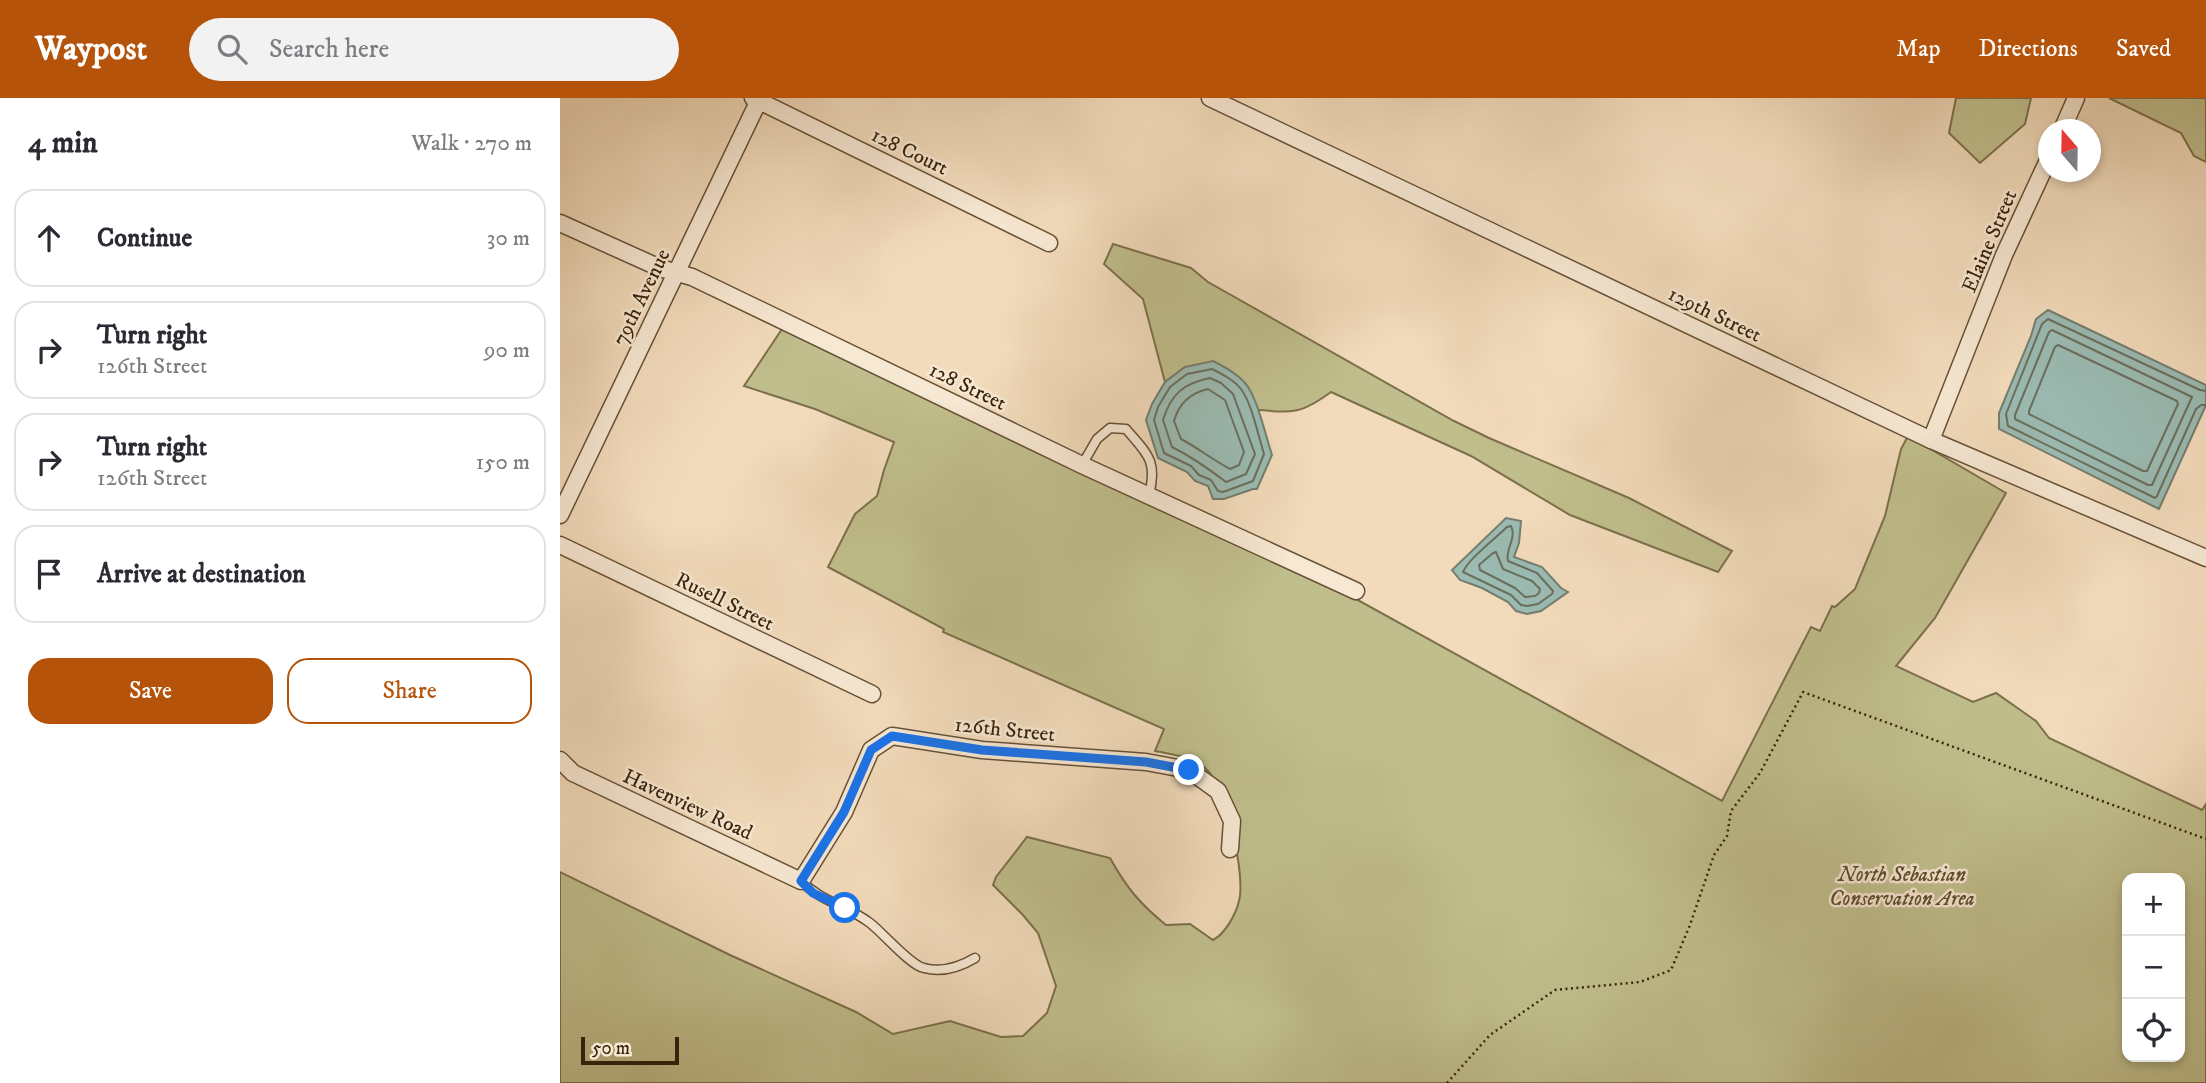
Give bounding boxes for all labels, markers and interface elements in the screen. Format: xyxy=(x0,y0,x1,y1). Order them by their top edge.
search box xyxy=(189,18,679,81)
text: Waypost xyxy=(35,29,147,70)
icon: search xyxy=(213,30,251,68)
text: Search here xyxy=(269,33,389,66)
text: Map xyxy=(1896,34,1941,64)
text: Directions xyxy=(1979,34,2078,64)
text: Saved xyxy=(2116,34,2171,64)
north arrow xyxy=(2038,119,2101,182)
street label: 128 Court xyxy=(867,122,952,182)
text: 4 min xyxy=(28,125,98,162)
text: Walk · 270 m xyxy=(411,129,532,158)
street label: Elaine Street xyxy=(1957,186,2023,297)
icon: ahead xyxy=(30,219,68,257)
text: Continue xyxy=(97,222,192,255)
text: 30 m xyxy=(487,224,530,253)
street label: 79th Avenue xyxy=(607,245,677,350)
street label: 129th Street xyxy=(1664,281,1766,349)
text: Turn right xyxy=(97,319,207,352)
icon: right xyxy=(30,331,68,369)
text: 90 m xyxy=(484,336,530,365)
text: 126th Street xyxy=(97,352,207,381)
street label: 128 Street xyxy=(925,357,1011,417)
text: Turn right xyxy=(97,431,207,464)
icon: right xyxy=(30,443,68,481)
text: 150 m xyxy=(476,448,530,477)
text: 126th Street xyxy=(97,464,207,493)
icon: arrive xyxy=(30,555,68,593)
text: Arrive at destination xyxy=(97,558,306,591)
street label: Rusell Street xyxy=(671,567,778,637)
button: Save xyxy=(28,658,273,724)
button: Share xyxy=(287,658,532,724)
street label: 126th Street xyxy=(953,712,1057,748)
route end xyxy=(1173,754,1204,785)
street label: Havenview Road xyxy=(619,764,757,846)
park label: North Sebastian Conservation Area xyxy=(1829,862,1975,912)
map controls xyxy=(2122,873,2185,1062)
button: + xyxy=(2122,873,2185,936)
route start xyxy=(829,892,860,923)
button: − xyxy=(2122,936,2185,999)
button: locate xyxy=(2122,999,2185,1062)
scale bar xyxy=(581,1034,679,1066)
text: 50 m xyxy=(592,1037,630,1060)

